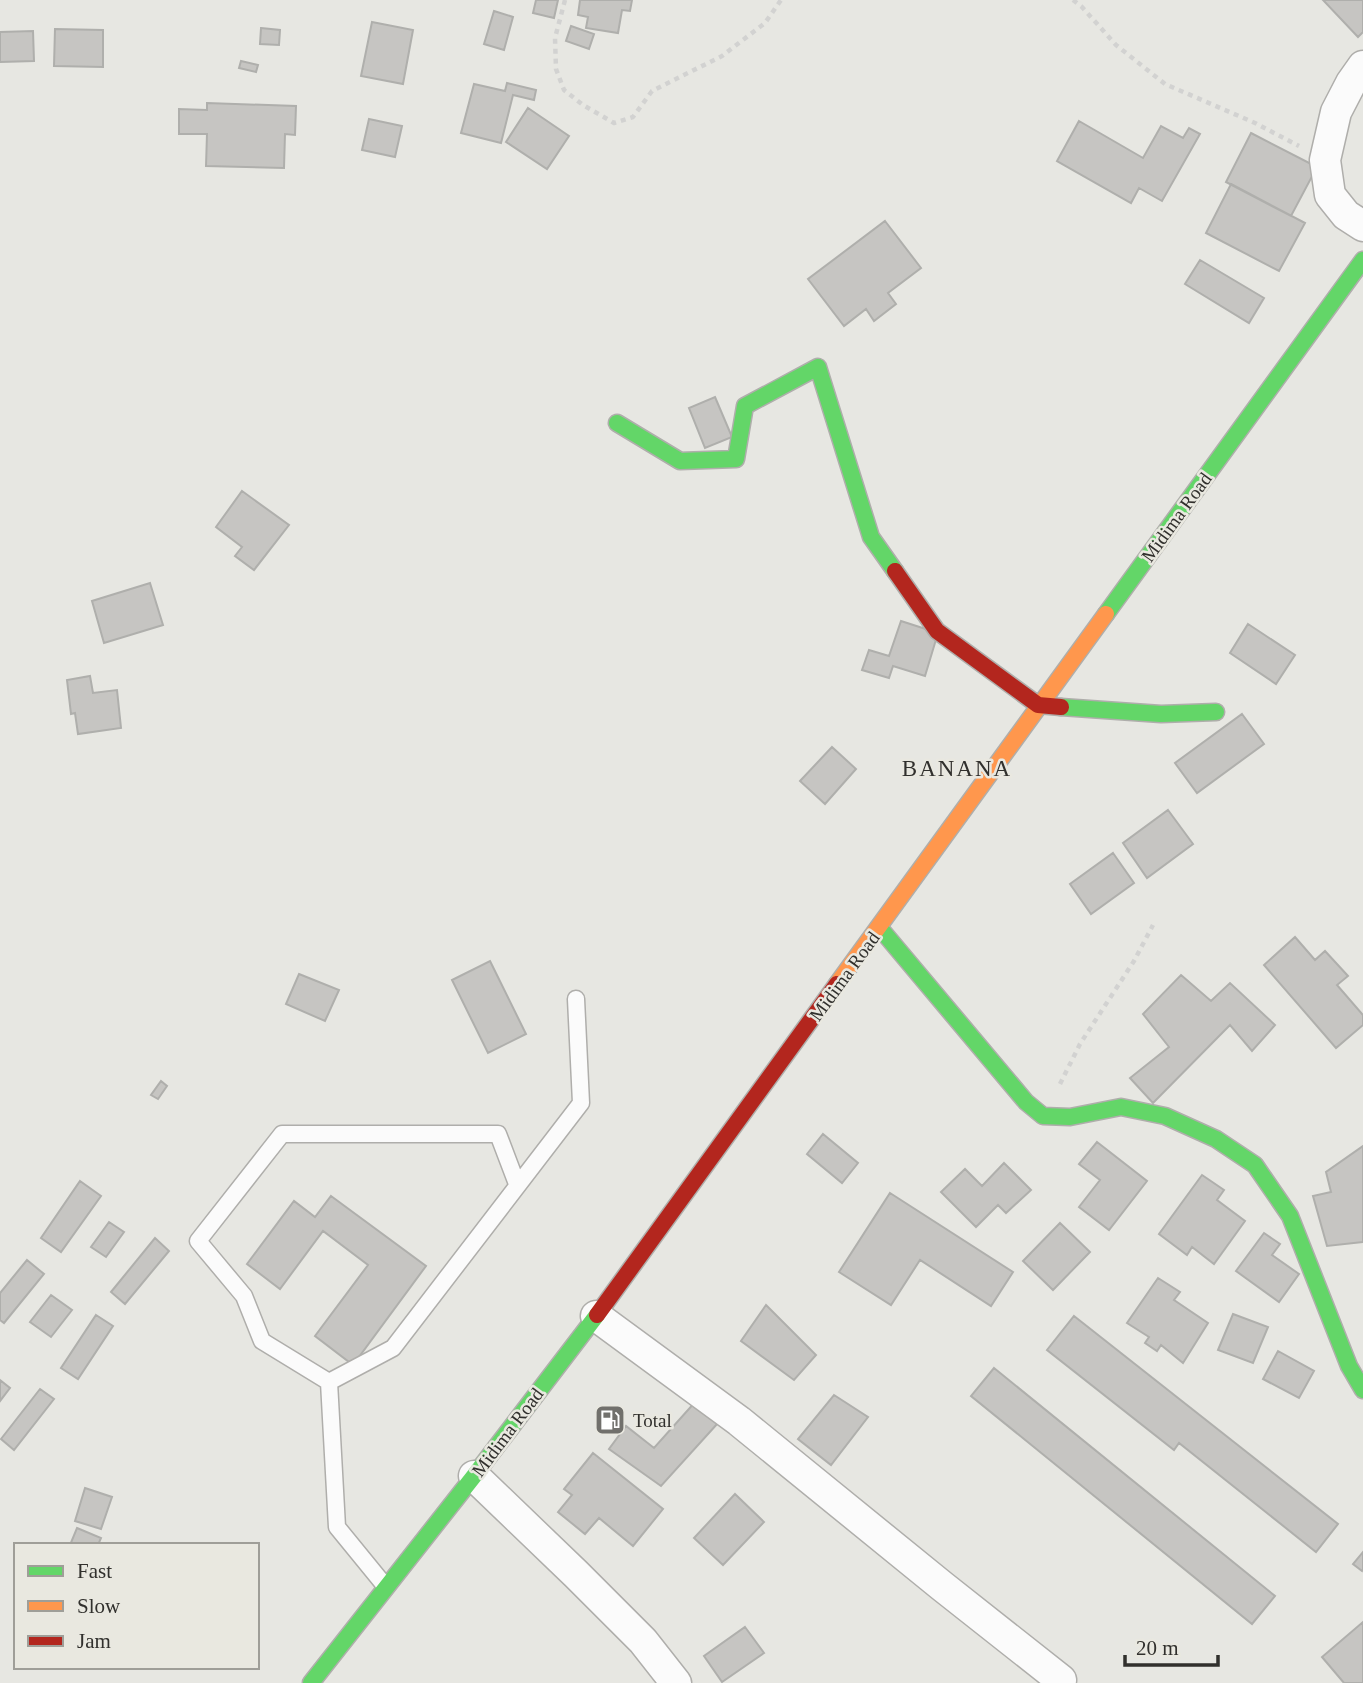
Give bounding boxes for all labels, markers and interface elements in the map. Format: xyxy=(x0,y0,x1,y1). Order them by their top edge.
street label: Midima Road xyxy=(1137,468,1216,566)
district label: BANANA xyxy=(902,756,1012,781)
street label: Midima Road xyxy=(805,927,884,1025)
street label: Midima Road xyxy=(467,1384,548,1481)
fuel station icon: Total xyxy=(593,1403,627,1437)
place label: Total xyxy=(633,1410,672,1431)
legend xyxy=(14,1543,259,1669)
text: Fast xyxy=(77,1559,112,1583)
text: Slow xyxy=(77,1594,121,1618)
scale bar xyxy=(1125,1624,1218,1668)
text: Jam xyxy=(77,1629,111,1653)
text: 20 m xyxy=(1136,1636,1179,1660)

